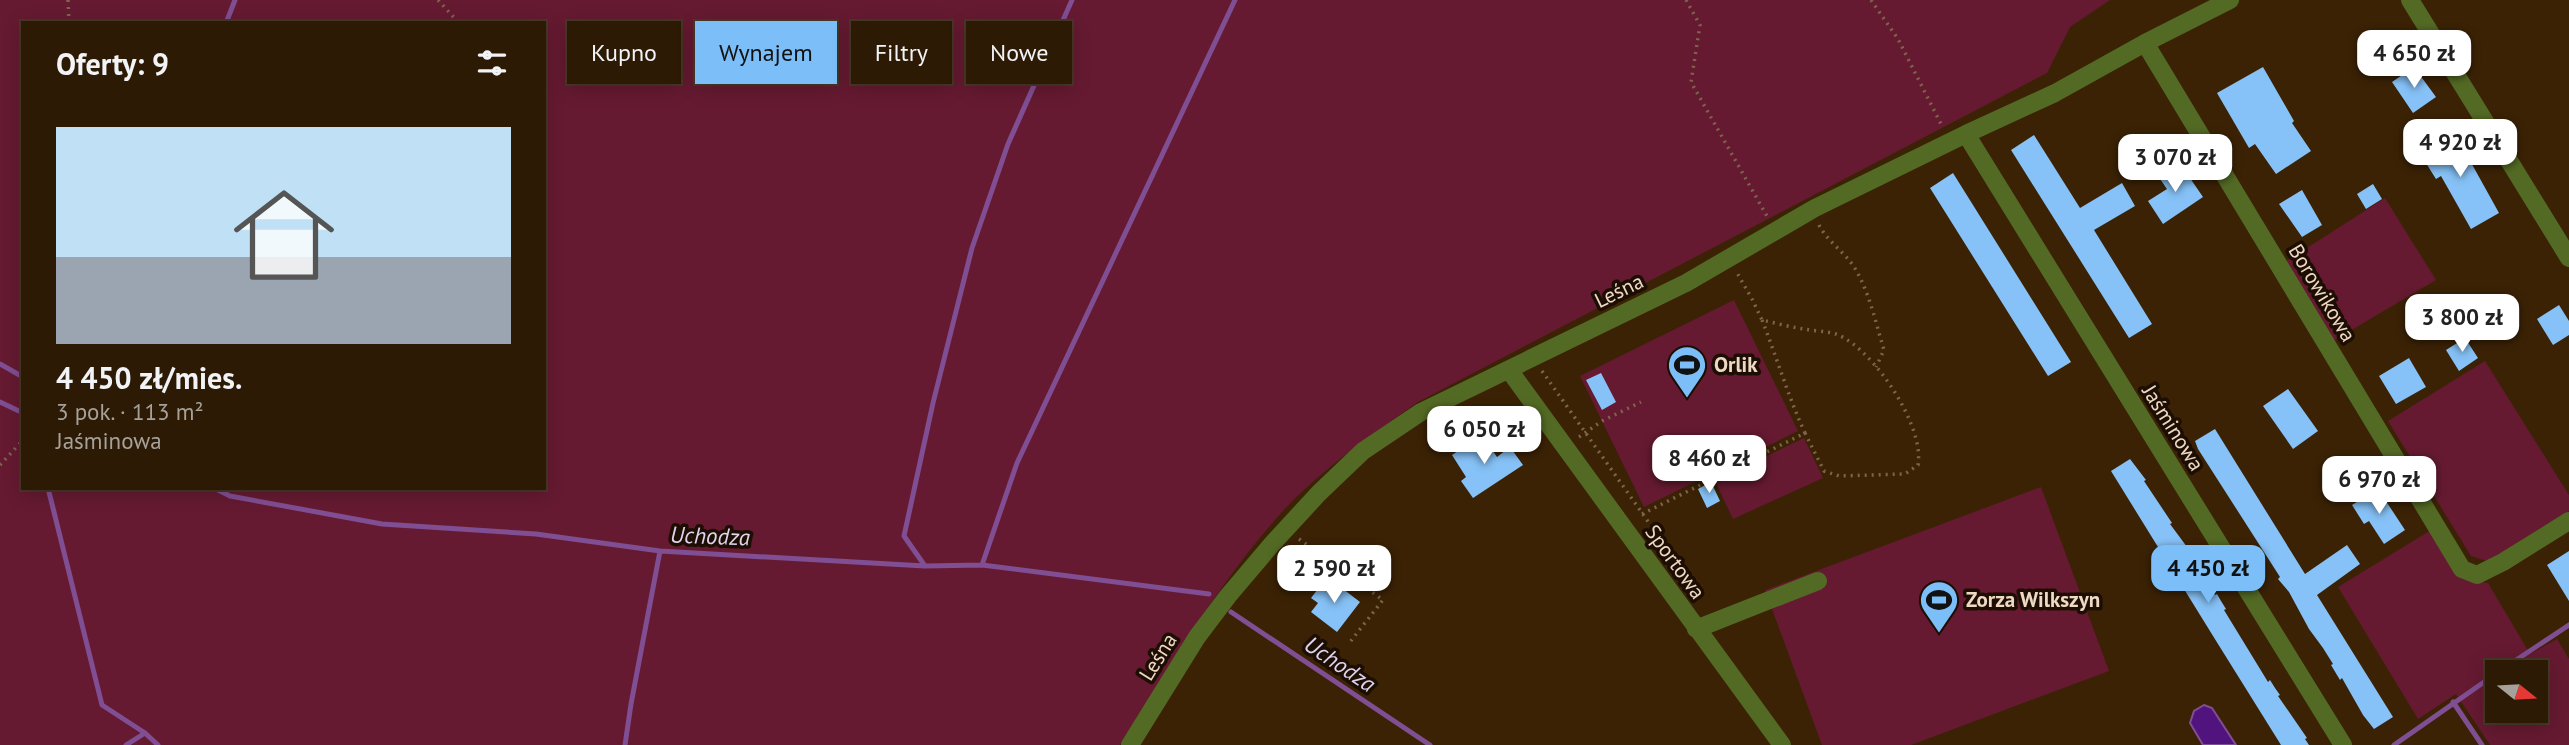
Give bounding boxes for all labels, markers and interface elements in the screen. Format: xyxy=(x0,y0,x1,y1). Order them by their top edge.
chip: Kupno xyxy=(567,21,681,84)
chip: Wynajem xyxy=(695,21,837,84)
chip: Filtry xyxy=(851,21,952,84)
chip: Nowe xyxy=(966,21,1072,84)
pin: 4 650 zł xyxy=(2342,31,2486,90)
text: 4 650 zł xyxy=(2373,38,2455,67)
text: Oferty: 9 xyxy=(56,44,169,83)
icon: filters xyxy=(473,44,511,82)
pin: 4 920 zł xyxy=(2388,120,2532,179)
text: 4 920 zł xyxy=(2419,127,2501,156)
pin: 3 070 zł xyxy=(2103,134,2247,194)
text: 3 070 zł xyxy=(2134,142,2216,171)
icon: home xyxy=(221,172,347,298)
street label: Borowikowa xyxy=(2283,239,2362,347)
street label: Leśna xyxy=(1590,267,1648,314)
pin: 3 800 zł xyxy=(2390,294,2534,354)
text: 3 800 zł xyxy=(2421,302,2503,331)
sports icon: Orlik xyxy=(1666,344,1708,399)
place label: Orlik xyxy=(1714,351,1758,378)
text: 4 450 zł/mies. xyxy=(56,358,242,397)
street label: Jaśminowa xyxy=(2136,379,2210,476)
text: 3 pok. · 113 m² xyxy=(56,397,204,426)
pin: 6 050 zł xyxy=(1412,406,1556,466)
text: 6 050 zł xyxy=(1443,414,1525,443)
text: Jaśminowa xyxy=(56,426,162,455)
pin: 8 460 zł xyxy=(1637,435,1781,495)
text: 8 460 zł xyxy=(1668,443,1750,472)
pin: 6 970 zł xyxy=(2307,456,2451,516)
text: 6 970 zł xyxy=(2338,464,2420,493)
street label: Sportowa xyxy=(1639,519,1711,604)
water label: Uchodza xyxy=(670,520,750,551)
pin: 2 590 zł xyxy=(1262,546,1406,605)
pin: 4 450 zł xyxy=(2136,546,2280,605)
text: 2 590 zł xyxy=(1293,553,1375,582)
text: 4 450 zł xyxy=(2167,553,2249,582)
sports icon: Zorza Wilkszyn xyxy=(1918,579,1960,634)
place label: Zorza Wilkszyn xyxy=(1966,586,2100,613)
street label: Leśna xyxy=(1133,628,1183,686)
water label: Uchodza xyxy=(1299,629,1382,698)
north arrow xyxy=(2485,660,2548,723)
map controls xyxy=(2485,660,2548,723)

